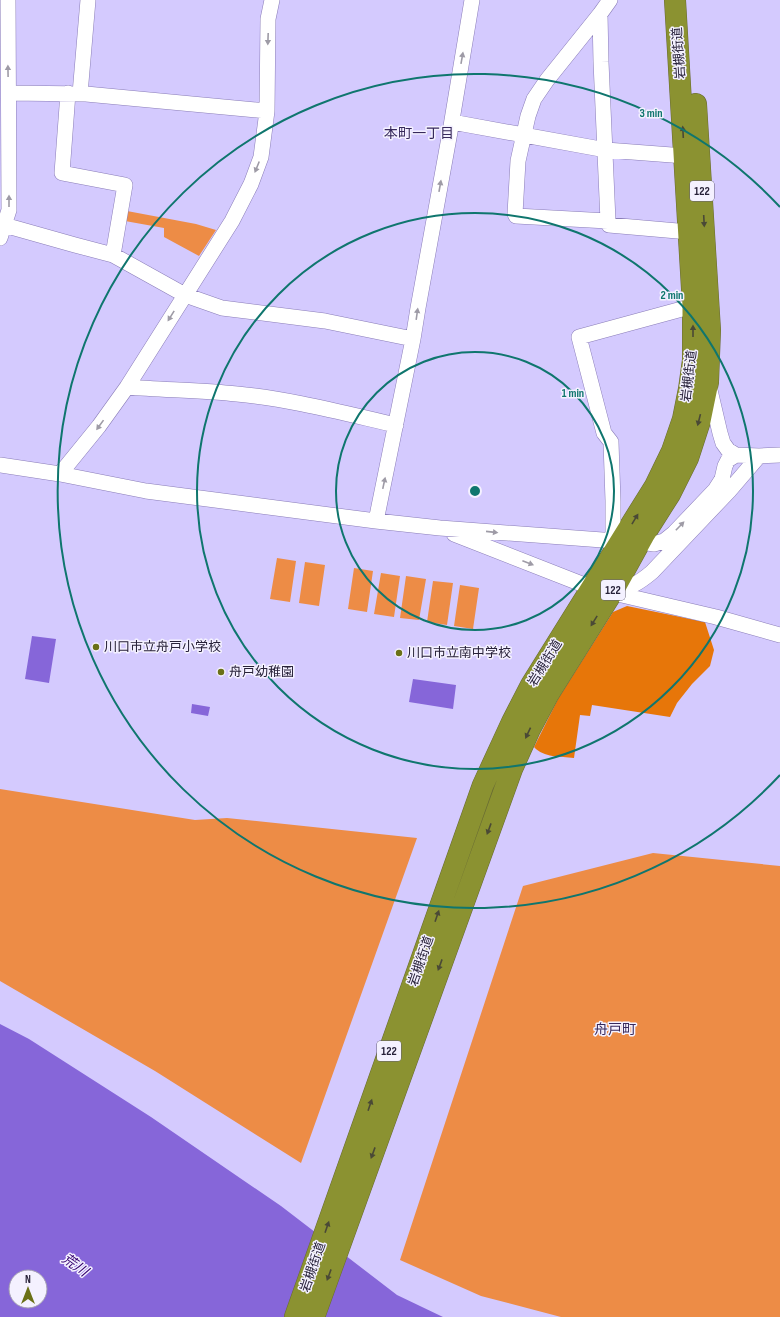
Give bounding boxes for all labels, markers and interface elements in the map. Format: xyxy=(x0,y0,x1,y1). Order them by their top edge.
street label: 岩槻街道 xyxy=(669,26,689,80)
one-way arrow xyxy=(264,33,271,45)
one-way arrow xyxy=(459,52,465,64)
one-way arrow xyxy=(5,64,11,77)
text: 3 min xyxy=(640,106,662,121)
district label: 本町一丁目 xyxy=(384,125,454,142)
one-way arrow xyxy=(680,126,687,138)
one-way arrow xyxy=(254,162,260,173)
one-way arrow xyxy=(438,180,444,192)
road number: 122 xyxy=(690,181,714,201)
one-way arrow xyxy=(6,194,12,207)
one-way arrow xyxy=(700,215,707,227)
text: 2 min xyxy=(661,288,683,303)
one-way arrow xyxy=(414,308,420,320)
one-way arrow xyxy=(168,310,175,322)
one-way arrow xyxy=(690,324,696,337)
street label: 岩槻街道 xyxy=(678,349,700,403)
text: 1 min xyxy=(562,386,584,401)
one-way arrow xyxy=(696,414,702,426)
one-way arrow xyxy=(96,419,104,430)
one-way arrow xyxy=(381,477,387,489)
centre of rings xyxy=(468,484,482,498)
one-way arrow xyxy=(631,514,639,524)
one-way arrow xyxy=(676,521,685,531)
one-way arrow xyxy=(486,529,498,535)
one-way arrow xyxy=(523,560,535,566)
road number: 122 xyxy=(601,580,625,600)
one-way arrow xyxy=(590,616,598,626)
street label: 岩槻街道 xyxy=(524,637,566,689)
place label: 川口市立舟戸小学校 xyxy=(104,639,221,655)
marker: 川口市立舟戸小学校 xyxy=(91,642,101,652)
place label: 川口市立南中学校 xyxy=(407,645,511,661)
marker: 川口市立南中学校 xyxy=(394,648,404,658)
place label: 舟戸幼稚園 xyxy=(229,664,294,680)
marker: 舟戸幼稚園 xyxy=(216,667,226,677)
one-way arrow xyxy=(525,727,531,738)
one-way arrow xyxy=(486,823,492,835)
one-way arrow xyxy=(434,910,440,922)
street label: 岩槻街道 xyxy=(405,934,437,988)
one-way arrow xyxy=(437,959,443,971)
district label: 舟戸町 xyxy=(594,1021,636,1038)
road number: 122 xyxy=(377,1041,401,1061)
one-way arrow xyxy=(368,1098,374,1110)
one-way arrow xyxy=(369,1147,375,1159)
one-way arrow xyxy=(324,1221,330,1233)
street label: 岩槻街道 xyxy=(297,1240,329,1294)
water label: 荒川 xyxy=(59,1250,93,1281)
north arrow xyxy=(8,1269,48,1309)
one-way arrow xyxy=(325,1269,331,1281)
text: N xyxy=(25,1273,31,1286)

